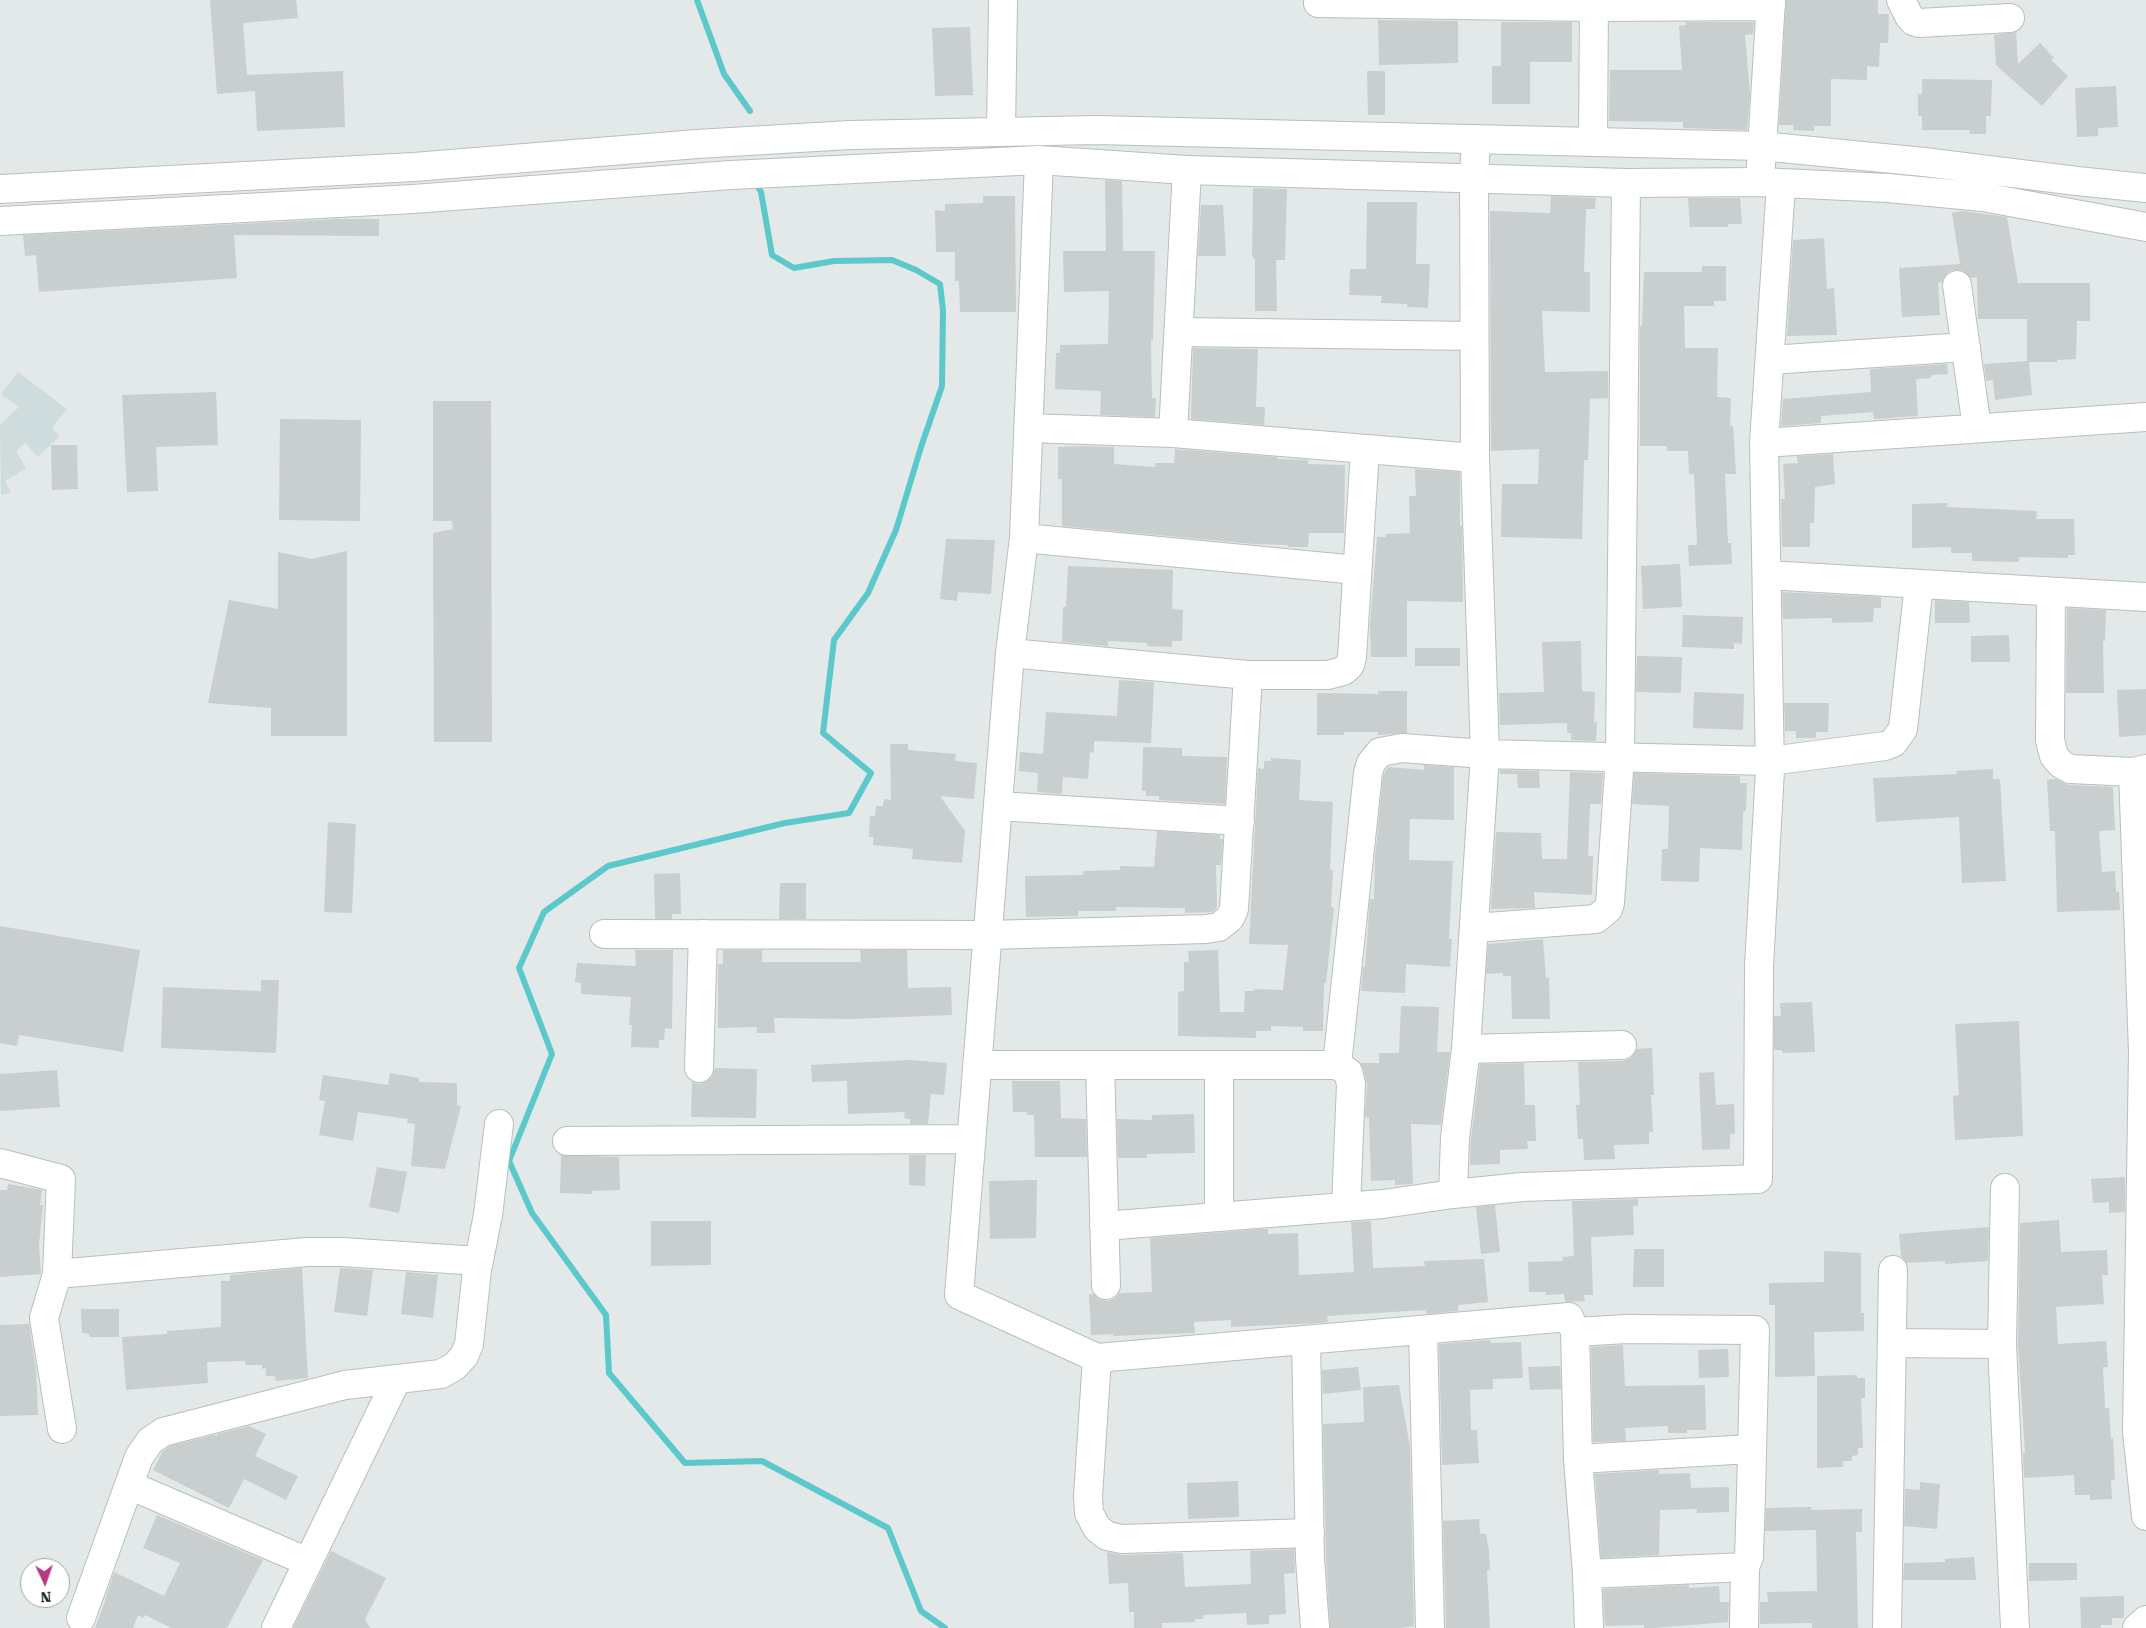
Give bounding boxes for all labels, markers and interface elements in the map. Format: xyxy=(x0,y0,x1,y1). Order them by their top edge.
north arrow xyxy=(20,1558,70,1608)
text: N xyxy=(40,1589,52,1605)

